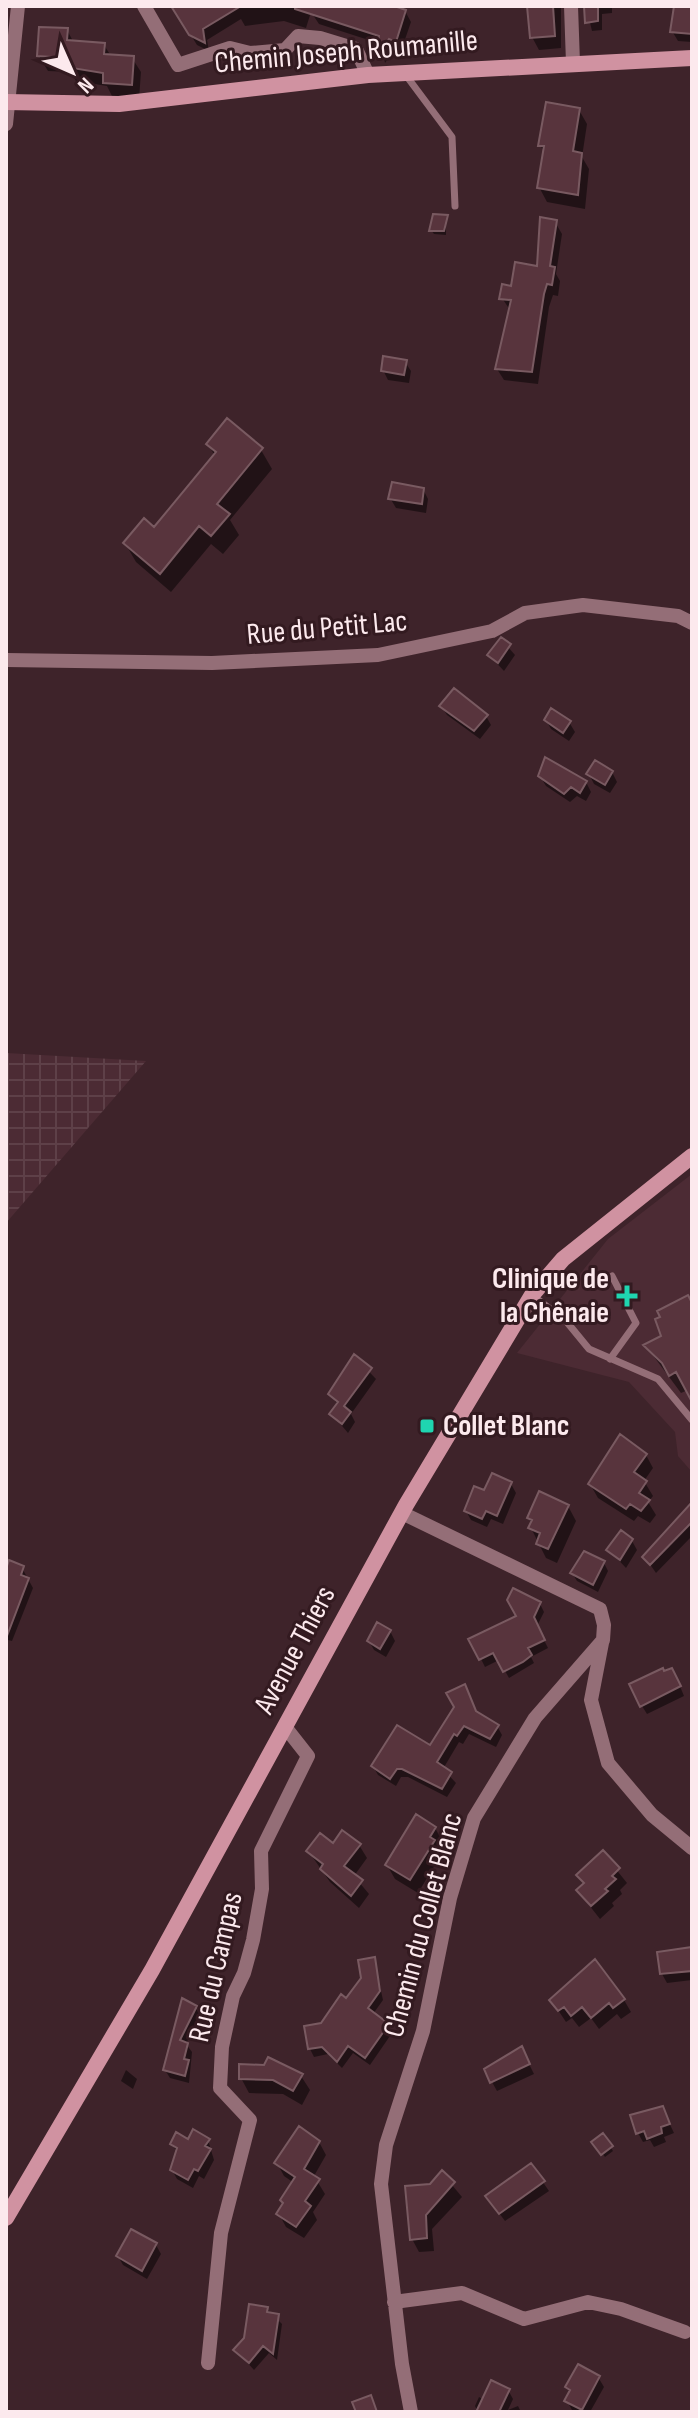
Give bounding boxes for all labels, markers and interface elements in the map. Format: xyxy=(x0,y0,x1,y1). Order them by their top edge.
street label: Chemin Joseph Roumanille xyxy=(213,23,479,81)
north arrow xyxy=(32,32,112,112)
text: N xyxy=(71,71,99,99)
street label: Rue du Petit Lac xyxy=(245,603,409,653)
place label: Clinique de la Chênaie xyxy=(492,1261,609,1331)
marker: Clinique de la Chênaie xyxy=(616,1285,638,1307)
place label: Collet Blanc xyxy=(443,1408,569,1444)
marker: Collet Blanc xyxy=(418,1417,436,1435)
street label: Avenue Thiers xyxy=(246,1580,344,1721)
street label: Chemin du Collet Blanc xyxy=(376,1809,470,2041)
street label: Rue du Campas xyxy=(181,1889,251,2045)

